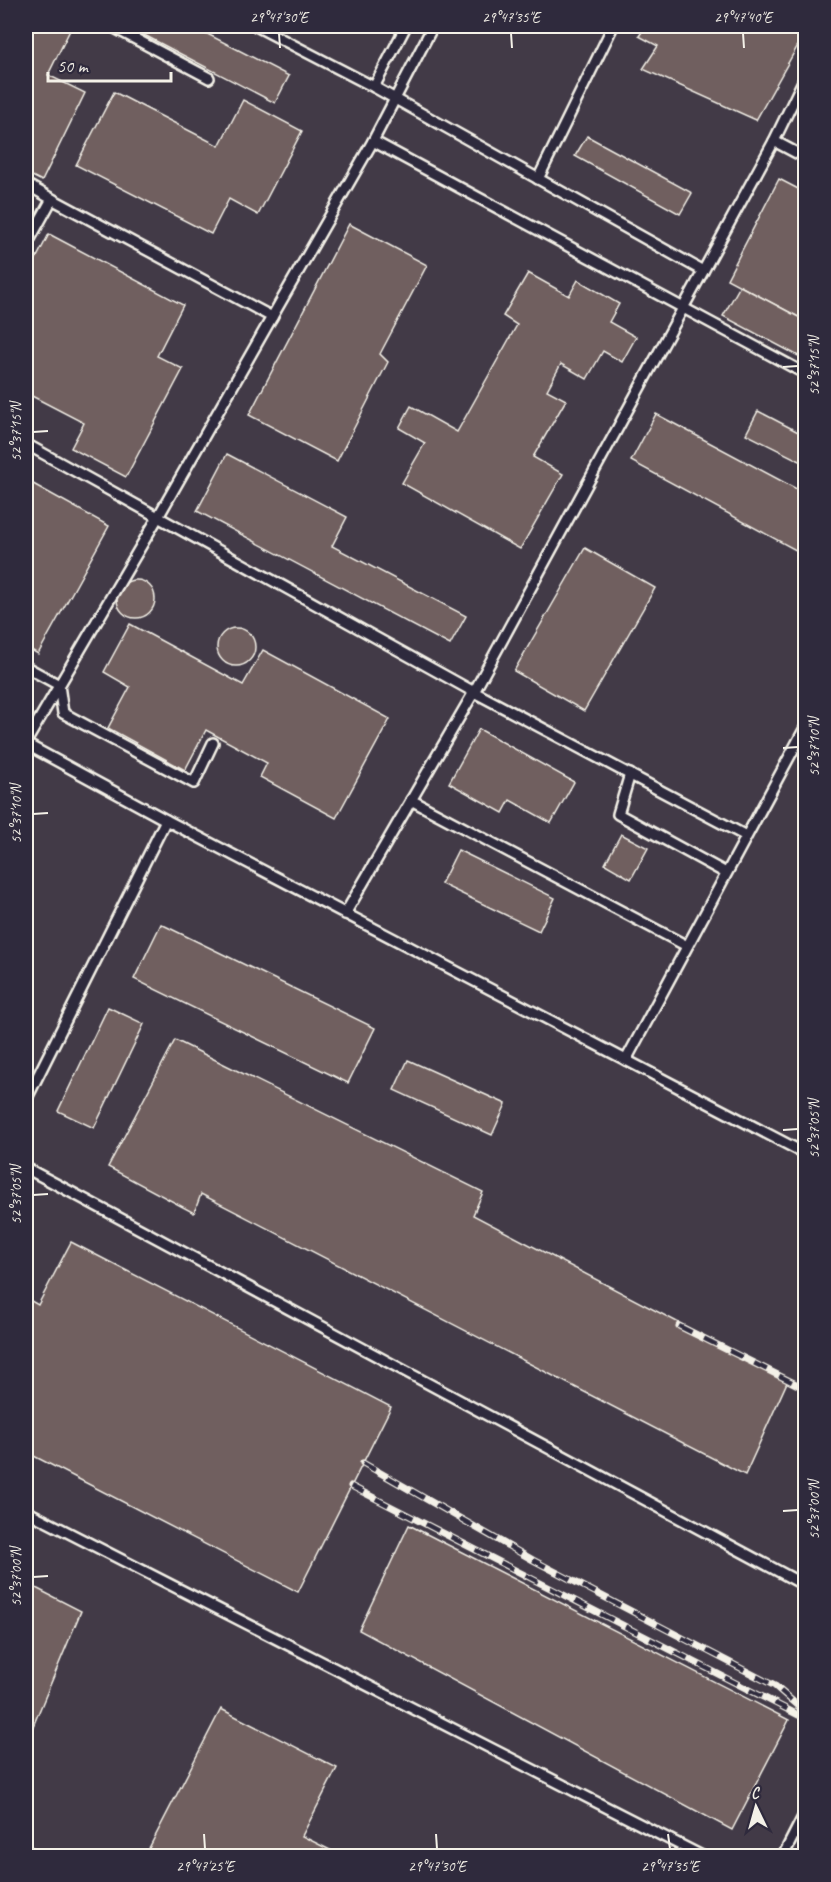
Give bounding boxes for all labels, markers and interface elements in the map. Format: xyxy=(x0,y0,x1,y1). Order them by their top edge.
text: 29°47'30"E xyxy=(250,8,310,27)
text: 29°47'35"E xyxy=(482,8,542,27)
text: 29°47'40"E xyxy=(714,8,774,27)
scale bar xyxy=(48,45,171,83)
text: 50 m xyxy=(57,55,90,77)
text: 52°37'15"N xyxy=(805,333,824,396)
text: 52°37'15"N xyxy=(7,399,26,462)
text: 52°37'10"N xyxy=(805,714,824,777)
text: 52°37'10"N xyxy=(7,781,26,844)
text: 52°37'05"N xyxy=(805,1096,824,1159)
text: 52°37'05"N xyxy=(7,1162,26,1225)
text: 52°37'00"N xyxy=(805,1477,824,1540)
text: 52°37'00"N xyxy=(7,1544,26,1607)
north arrow xyxy=(726,1777,786,1837)
text: С xyxy=(750,1783,762,1803)
text: 29°47'25"E xyxy=(176,1857,236,1876)
text: 29°47'30"E xyxy=(408,1857,468,1876)
text: 29°47'35"E xyxy=(641,1857,701,1876)

